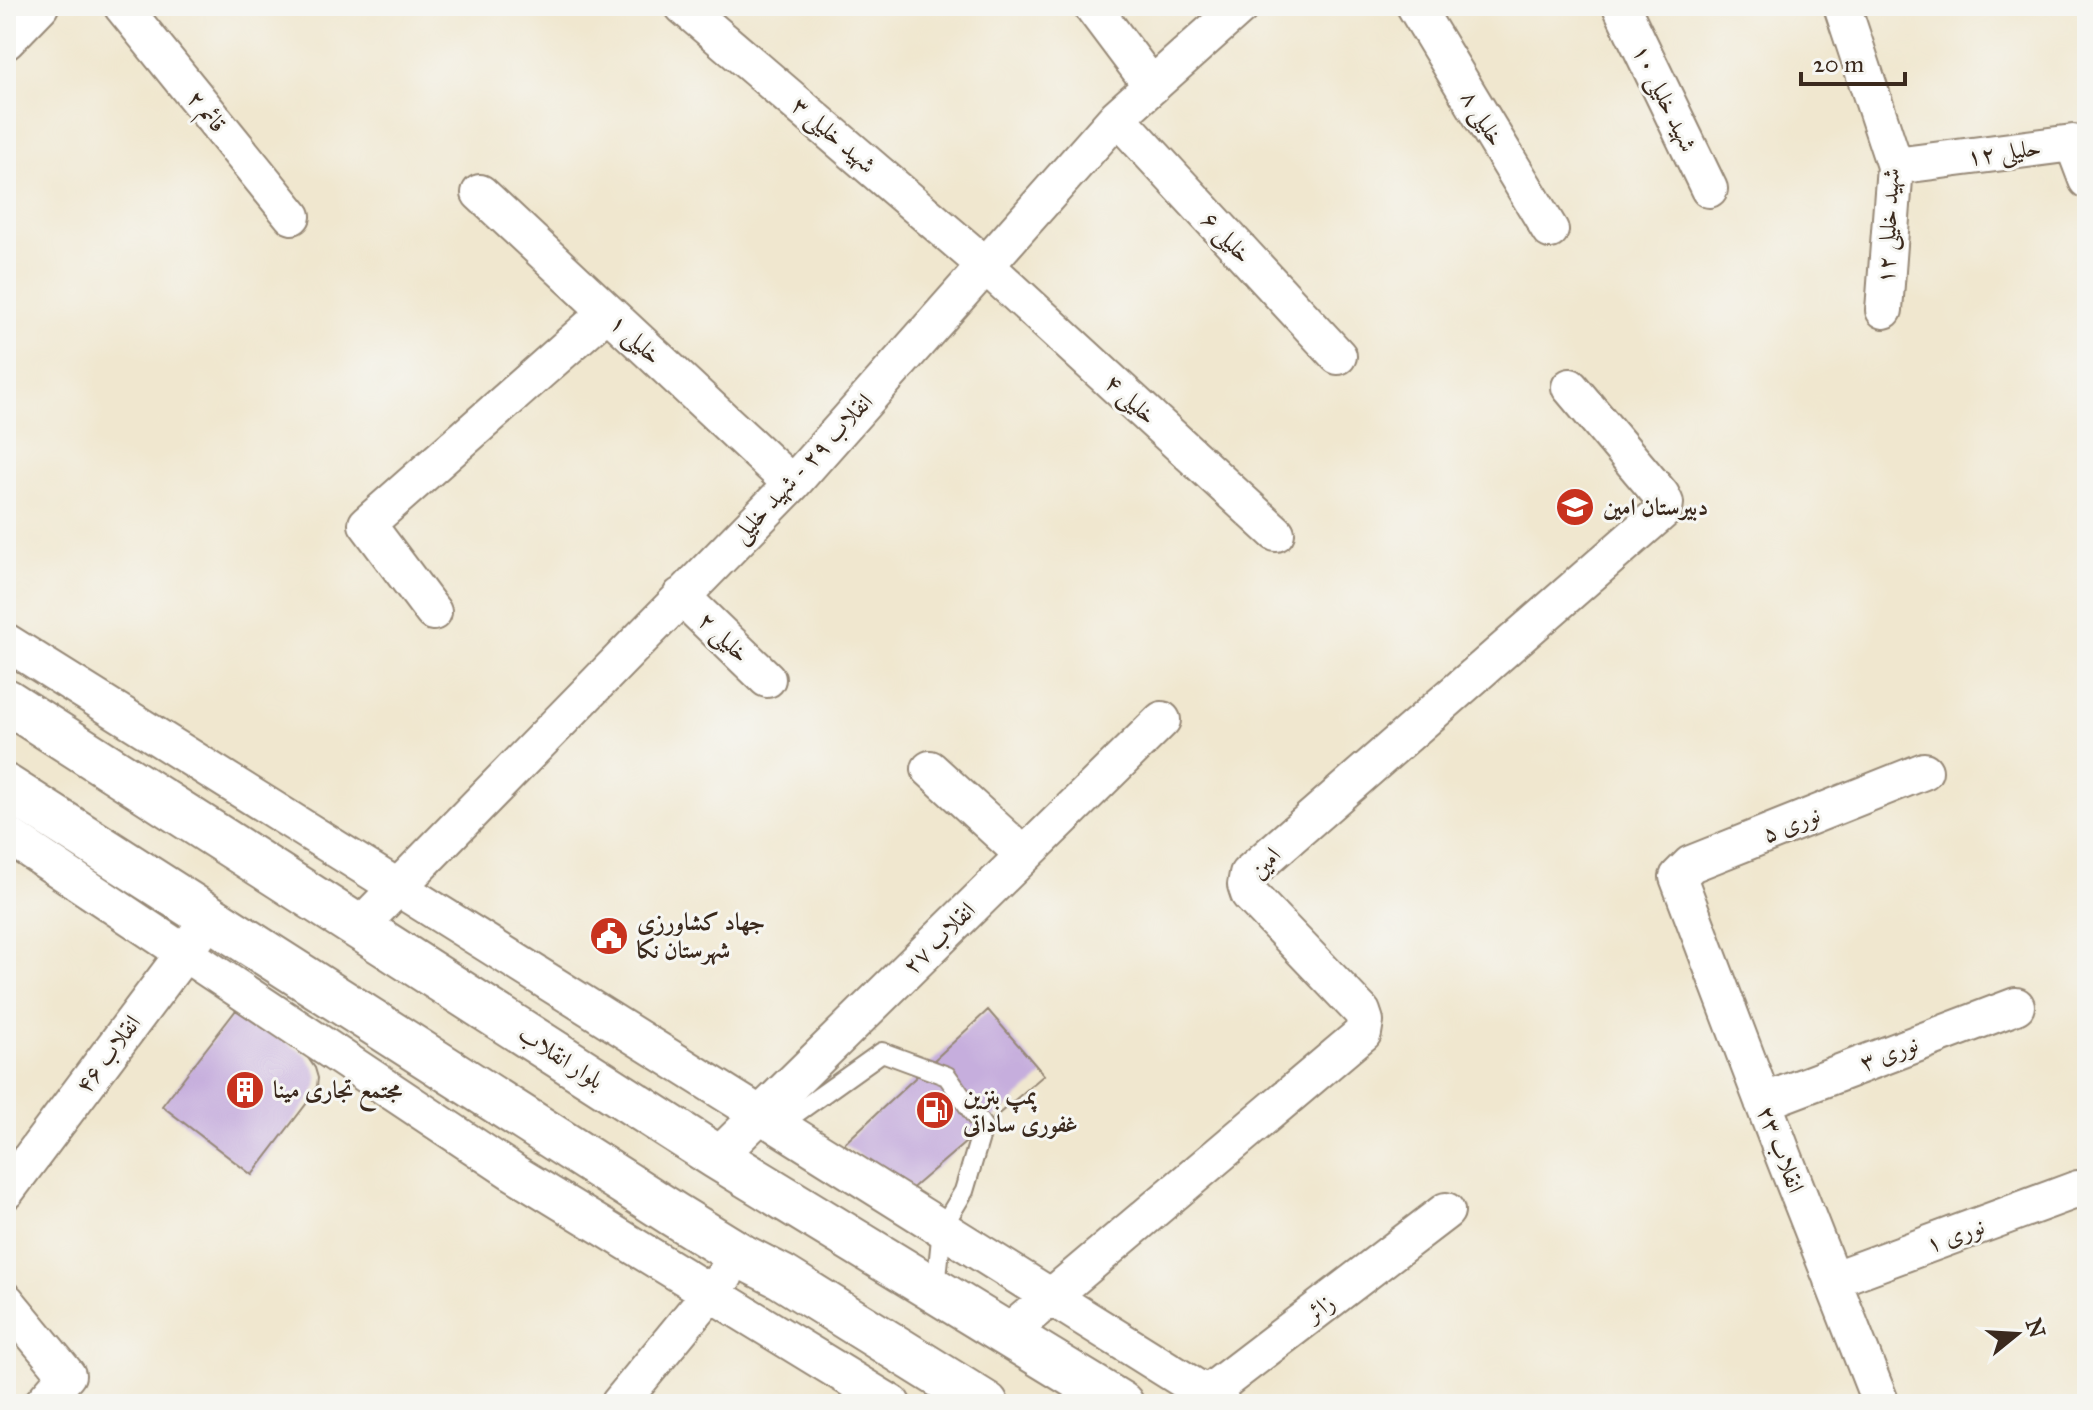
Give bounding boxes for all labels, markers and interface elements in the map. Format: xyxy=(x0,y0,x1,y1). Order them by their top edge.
scale bar xyxy=(1801,36,1905,86)
street label: شهید خلیلی ۱۰ xyxy=(1624,39,1704,158)
text: 20 m xyxy=(1813,49,1864,79)
street label: قائم ٢ xyxy=(176,84,233,142)
street label: خلیلی ۸ xyxy=(1453,84,1511,153)
street label: شهید خلیلی ۳ xyxy=(784,90,882,181)
street label: حلیلی ۱۲ xyxy=(1965,132,2043,174)
street label: شهید خلیلی ۱۲ xyxy=(1870,167,1908,285)
street label: خلیلی ۶ xyxy=(1194,205,1259,271)
street label: خلیلی ۱ xyxy=(602,307,668,372)
street label: خلیلی ۴ xyxy=(1097,367,1163,432)
street label: انقلاب ۲۹ - شهید خلیلی xyxy=(725,387,881,550)
school or university icon: دبیرستان امین xyxy=(1554,486,1596,528)
place label: دبیرستان امین xyxy=(1603,492,1708,522)
street label: خلیلی ۲ xyxy=(691,605,756,670)
street label: نوری ۵ xyxy=(1758,799,1824,849)
street label: امین xyxy=(1243,841,1287,885)
street label: انقلاب ۲۷ xyxy=(896,895,982,981)
place label: جهاد کشاورزی شهرستان نکا xyxy=(637,907,766,966)
public building icon: جهاد کشاورزی شهرستان نکا xyxy=(588,915,630,957)
street label: انقلاب ۴۶ xyxy=(69,1009,147,1099)
street label: بلوار انقلاب xyxy=(513,1018,609,1096)
street label: نوری ۳ xyxy=(1856,1028,1922,1078)
building icon: مجتمع تجاری مینا xyxy=(224,1069,266,1111)
place label: مجتمع تجاری مینا xyxy=(273,1075,402,1112)
place label: پمپ بنزین غفوری ساداتی xyxy=(962,1081,1078,1139)
fuel station icon: پمپ بنزین غفوری ساداتی xyxy=(914,1089,956,1131)
street label: انقلاب ۲۳ xyxy=(1751,1101,1811,1197)
street label: نوری ۱ xyxy=(1922,1211,1988,1259)
street label: زائر xyxy=(1297,1287,1341,1330)
north arrow xyxy=(1977,1294,2057,1374)
text: N xyxy=(2020,1315,2051,1341)

